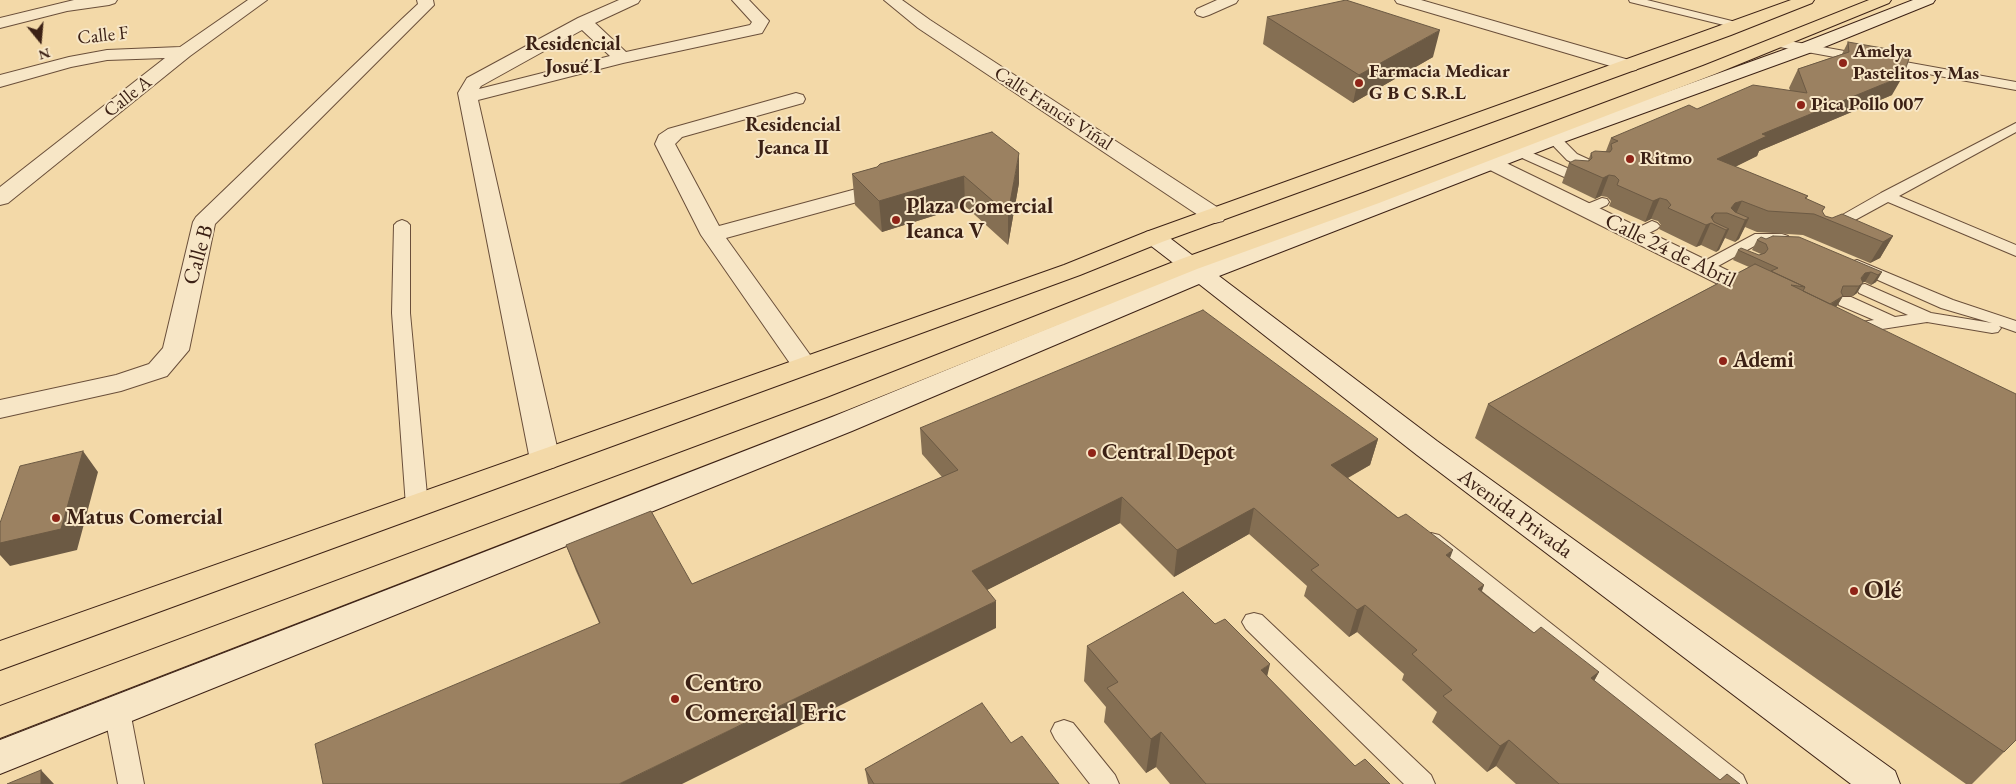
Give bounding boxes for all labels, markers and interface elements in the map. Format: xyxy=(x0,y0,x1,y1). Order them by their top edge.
north arrow xyxy=(15,15,65,65)
street label: Calle F xyxy=(76,22,130,50)
district label: Residencial Josué I xyxy=(525,33,621,80)
place label: Amelya Pastelitos y Mas xyxy=(1853,41,1979,85)
text: N xyxy=(36,44,52,65)
marker: Amelya Pastelitos y Mas xyxy=(1837,57,1849,69)
place label: Farmacia Medicar G B C S.R.L xyxy=(1369,61,1510,105)
street label: Calle Francis Viñal xyxy=(989,62,1117,156)
street label: Calle A xyxy=(99,71,157,123)
marker: Farmacia Medicar G B C S.R.L xyxy=(1353,77,1365,89)
place label: Pica Pollo 007 xyxy=(1811,94,1923,116)
marker: Pica Pollo 007 xyxy=(1795,99,1807,111)
district label: Residencial Jeanca II xyxy=(745,114,841,161)
place label: Ritmo xyxy=(1640,148,1692,170)
marker: Ritmo xyxy=(1624,153,1636,165)
place label: Plaza Comercial Ieanca V xyxy=(906,194,1053,245)
street label: Calle 24 de Abril xyxy=(1600,208,1740,294)
marker: Plaza Comercial Ieanca V xyxy=(890,214,902,226)
street label: Calle B xyxy=(178,222,220,288)
place label: Ademi xyxy=(1733,348,1794,374)
marker: Ademi xyxy=(1717,355,1729,367)
place label: Central Depot xyxy=(1102,440,1235,466)
marker: Central Depot xyxy=(1086,447,1098,459)
street label: Avenida Privada xyxy=(1452,463,1578,565)
place label: Matus Comercial xyxy=(66,505,223,531)
marker: Matus Comercial xyxy=(50,512,62,524)
place label: Olé xyxy=(1864,575,1902,607)
marker: Olé xyxy=(1848,585,1860,597)
place label: Centro Comercial Eric xyxy=(685,668,846,730)
marker: Centro Comercial Eric xyxy=(669,693,681,705)

